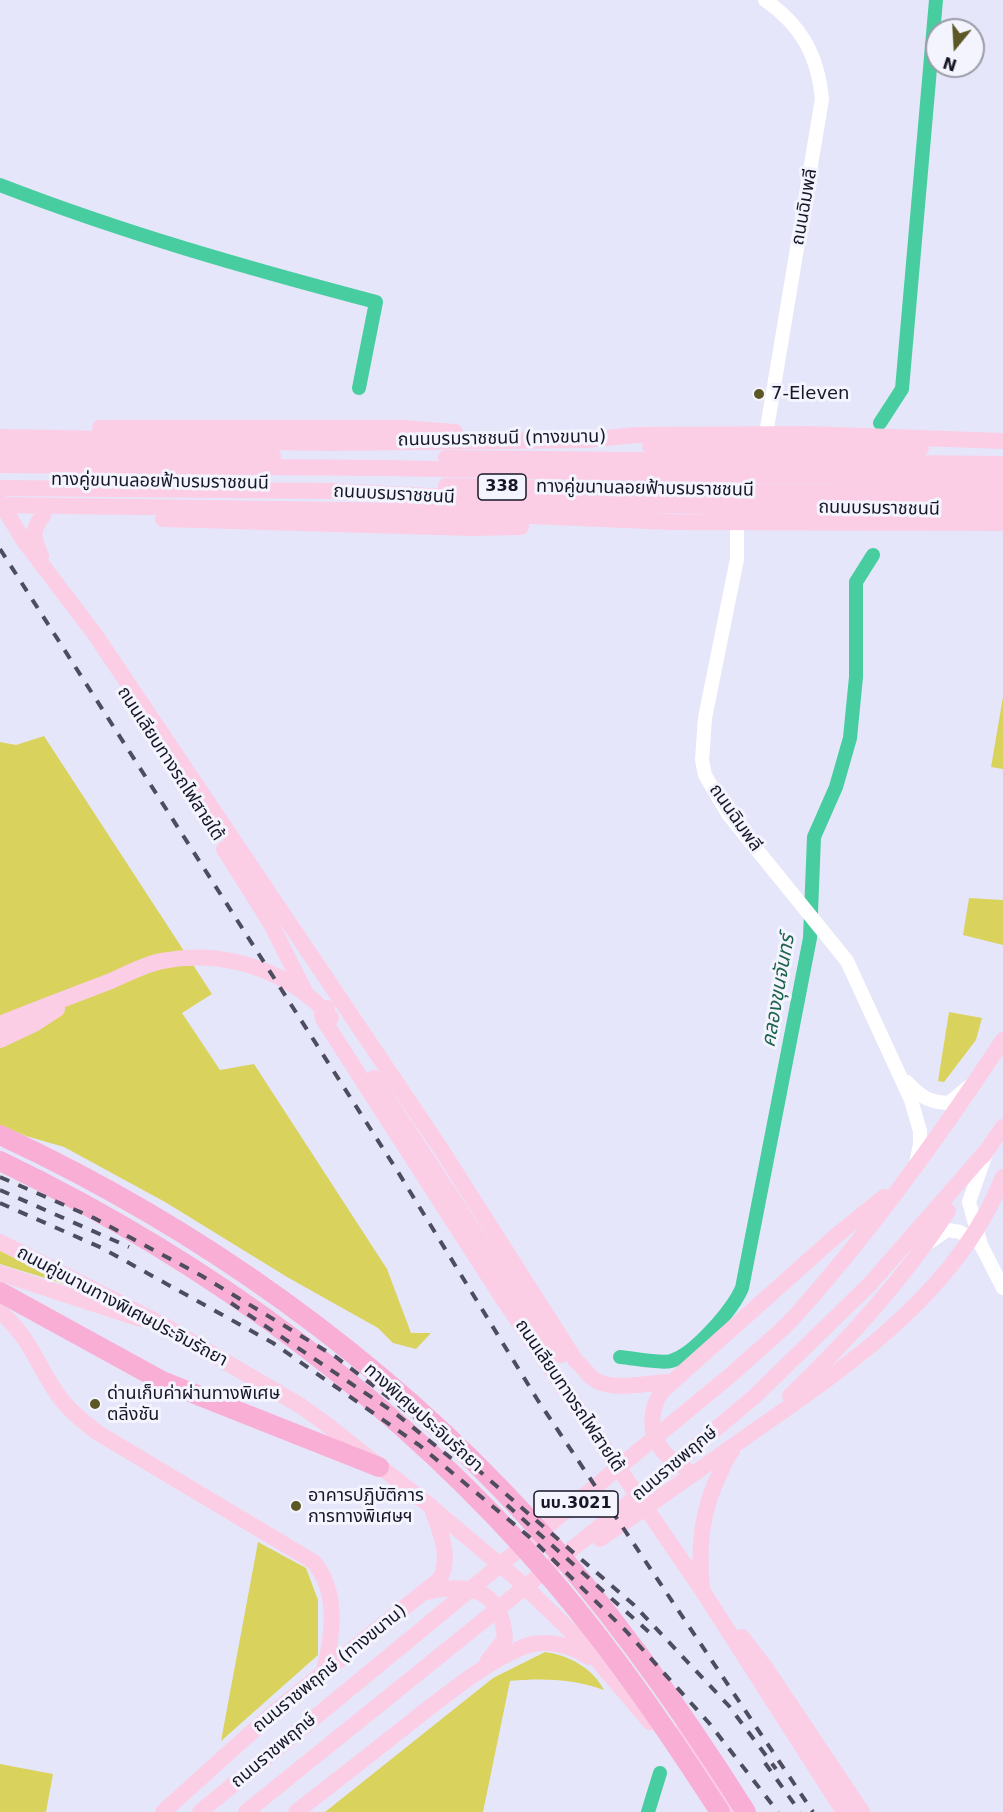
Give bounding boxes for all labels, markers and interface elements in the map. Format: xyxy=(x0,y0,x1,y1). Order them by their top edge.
north arrow xyxy=(925,18,985,78)
text: N xyxy=(941,53,959,75)
street label: ถนนฉิมพลี xyxy=(788,167,822,247)
place label: 7-Eleven xyxy=(771,383,850,405)
marker: 7-Eleven xyxy=(752,387,766,401)
street label: ถนนบรมราชชนนี (ทางขนาน) xyxy=(398,426,606,452)
street label: ทางคู่ขนานลอยฟ้าบรมราชชนนี xyxy=(51,469,269,495)
road number: 338 xyxy=(478,474,526,500)
street label: ทางคู่ขนานลอยฟ้าบรมราชชนนี xyxy=(536,476,754,502)
street label: ถนนบรมราชชนนี xyxy=(333,481,455,509)
street label: ถนนบรมราชชนนี xyxy=(818,497,940,521)
street label: ถนนเลียบทางรถไฟสายใต้ xyxy=(112,683,228,845)
street label: ถนนฉิมพลี xyxy=(704,780,766,856)
water label: คลองขุนจันทร์ xyxy=(757,933,801,1049)
street label: ถนนคู่ขนานทางพิเศษประจิมรัถยา xyxy=(13,1242,231,1372)
street label: ถนนเลียบทางรถไฟสายใต้ xyxy=(510,1316,628,1476)
street label: ทางพิเศษประจิมรัถยา xyxy=(359,1359,487,1477)
place label: ด่านเก็บค่าผ่านทางพิเศษ ตลิ่งชัน xyxy=(107,1383,280,1426)
marker: ด่านเก็บค่าผ่านทางพิเศษ ตลิ่งชัน xyxy=(88,1397,102,1411)
street label: ถนนราชพฤกษ์ xyxy=(628,1422,722,1506)
place label: อาคารปฏิบัติการ การทางพิเศษฯ xyxy=(308,1485,424,1528)
road number: นบ.3021 xyxy=(534,1491,618,1517)
marker: อาคารปฏิบัติการ การทางพิเศษฯ xyxy=(289,1499,303,1513)
street label: ถนนราชพฤกษ์ (ทางขนาน) xyxy=(249,1600,411,1738)
street label: ถนนราชพฤกษ์ xyxy=(227,1709,321,1793)

